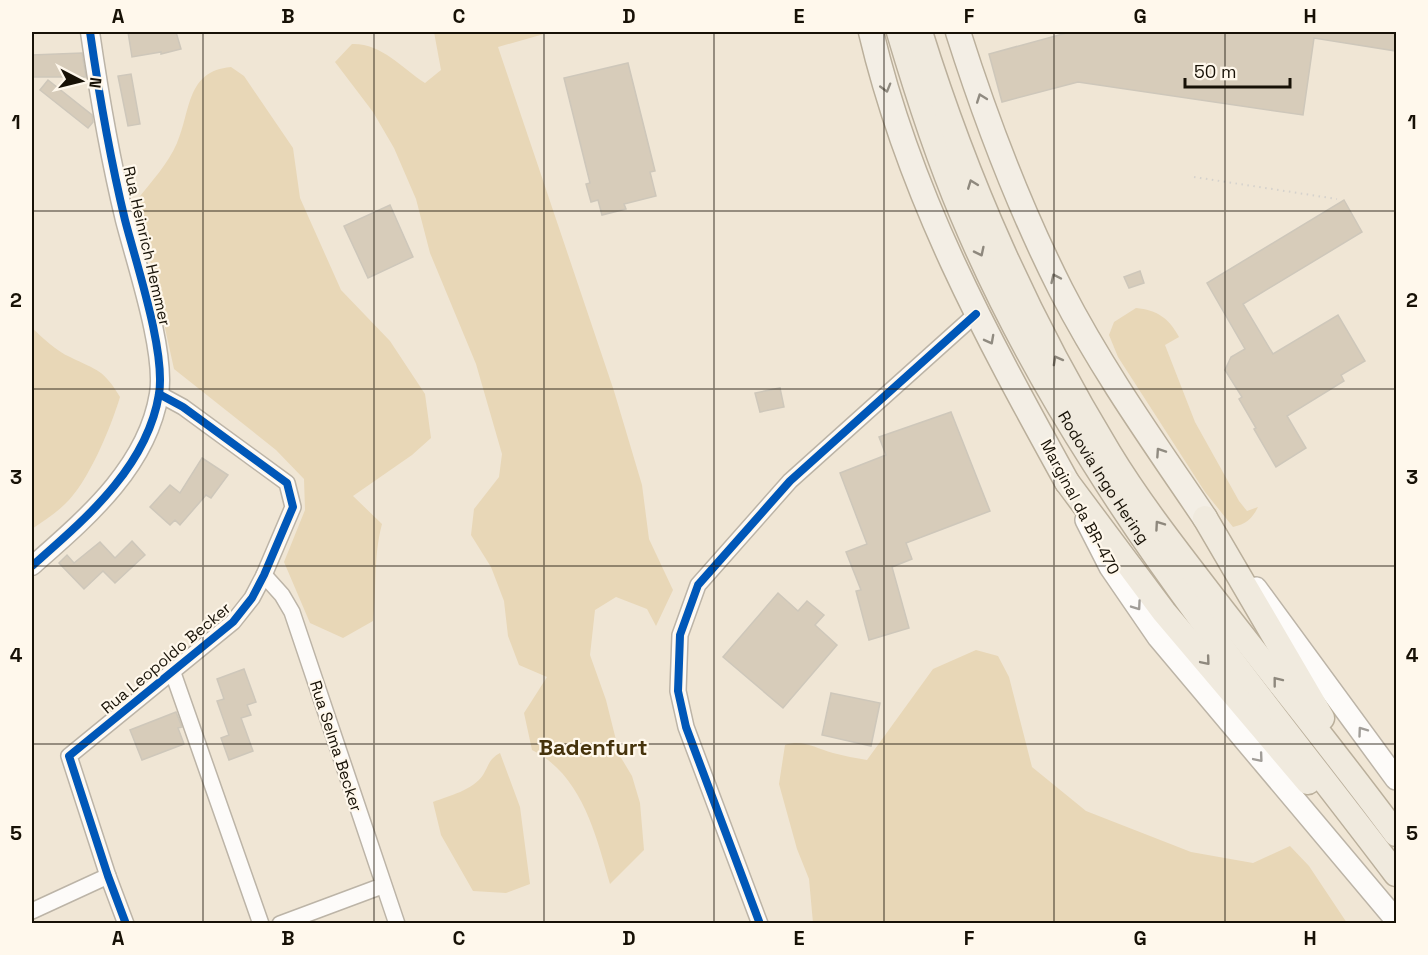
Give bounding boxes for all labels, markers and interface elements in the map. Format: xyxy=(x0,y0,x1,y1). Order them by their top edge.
text: A xyxy=(112,3,125,29)
text: B xyxy=(281,3,295,29)
text: C xyxy=(453,3,466,29)
text: D xyxy=(622,3,636,29)
text: E xyxy=(793,3,805,29)
text: F xyxy=(964,3,975,29)
text: G xyxy=(1133,3,1147,29)
text: H xyxy=(1303,3,1317,29)
north arrow xyxy=(51,51,111,111)
scale bar xyxy=(1185,51,1290,89)
text: 50 m xyxy=(1194,60,1236,83)
text: N xyxy=(84,76,106,89)
one-way arrow xyxy=(879,82,891,93)
one-way arrow xyxy=(975,94,988,104)
text: 1 xyxy=(11,109,21,135)
text: 1 xyxy=(1407,109,1417,135)
street label: Rua Heinrich Hemmer xyxy=(118,164,176,328)
one-way arrow xyxy=(967,179,980,190)
one-way arrow xyxy=(972,245,984,256)
one-way arrow xyxy=(1051,274,1063,285)
text: 2 xyxy=(10,287,22,313)
text: 2 xyxy=(1406,287,1418,313)
one-way arrow xyxy=(982,333,994,344)
one-way arrow xyxy=(1053,356,1064,366)
street label: Rodovia Ingo Hering xyxy=(1054,407,1154,548)
street label: Marginal da BR-470 xyxy=(1035,436,1125,578)
one-way arrow xyxy=(1156,448,1167,459)
text: 3 xyxy=(10,464,22,490)
text: 3 xyxy=(1406,464,1418,490)
one-way arrow xyxy=(1155,521,1166,532)
street label: Rua Leopoldo Becker xyxy=(97,598,235,718)
one-way arrow xyxy=(1130,599,1141,610)
text: 4 xyxy=(10,642,23,668)
text: 4 xyxy=(1406,642,1419,668)
one-way arrow xyxy=(1198,654,1209,665)
one-way arrow xyxy=(1273,676,1284,687)
street label: Rua Selma Becker xyxy=(305,678,367,814)
one-way arrow xyxy=(1358,727,1369,738)
district label: Badenfurt xyxy=(539,733,647,761)
one-way arrow xyxy=(1252,751,1263,762)
text: 5 xyxy=(10,820,22,846)
text: 5 xyxy=(1406,820,1418,846)
text: A xyxy=(112,925,125,951)
text: B xyxy=(281,925,295,951)
text: C xyxy=(453,925,466,951)
text: D xyxy=(622,925,636,951)
text: E xyxy=(793,925,805,951)
text: F xyxy=(964,925,975,951)
text: G xyxy=(1133,925,1147,951)
text: H xyxy=(1303,925,1317,951)

